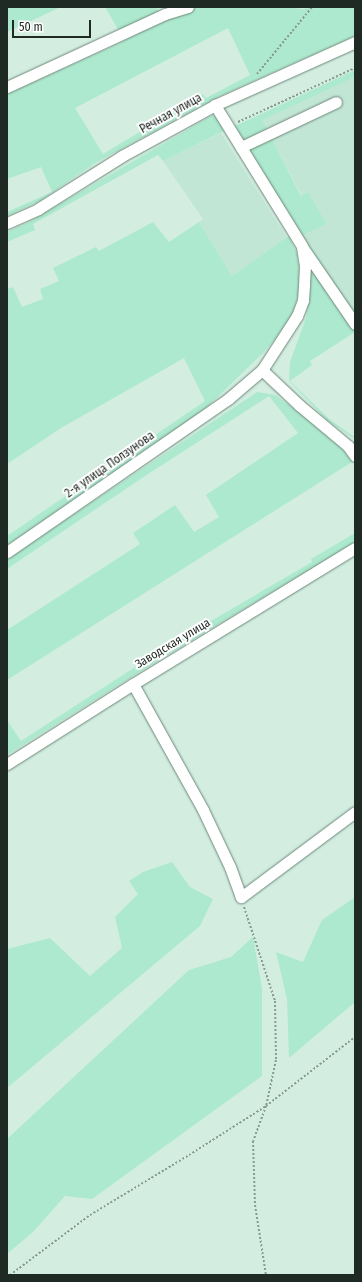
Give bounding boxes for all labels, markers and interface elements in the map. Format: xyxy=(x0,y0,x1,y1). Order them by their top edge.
scale bar xyxy=(14,12,93,38)
text: 50 m xyxy=(19,20,43,34)
street label: Речная улица xyxy=(137,91,205,137)
street label: 2-я улица Ползунова xyxy=(63,429,157,501)
street label: Заводская улица xyxy=(133,616,213,672)

